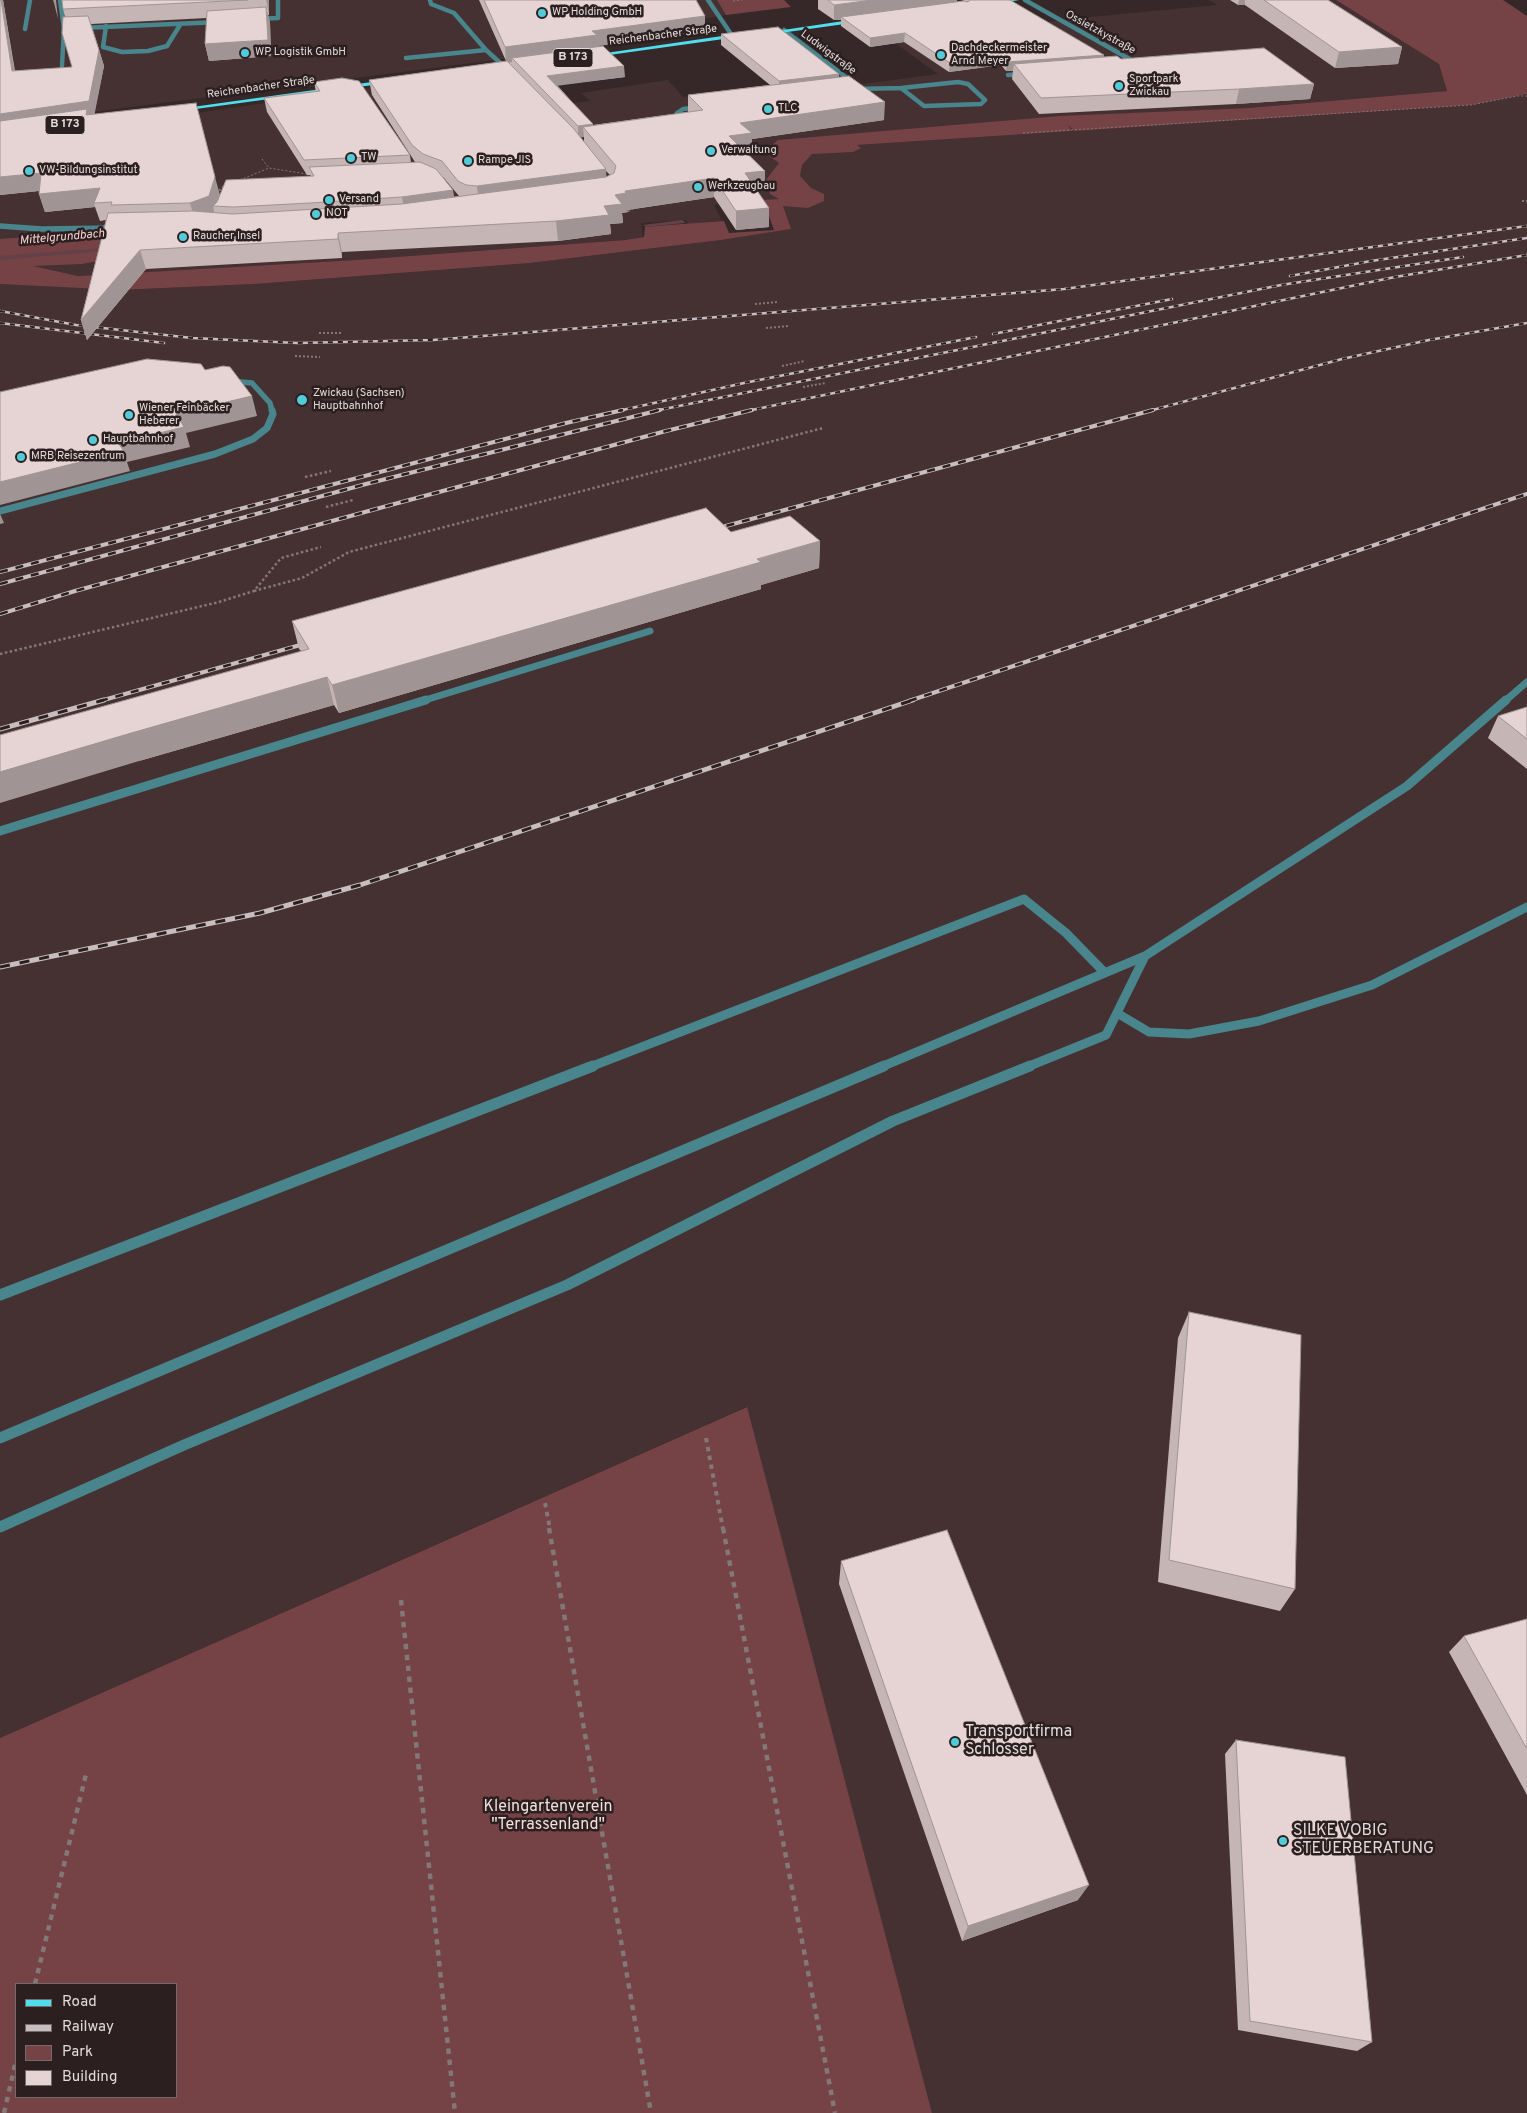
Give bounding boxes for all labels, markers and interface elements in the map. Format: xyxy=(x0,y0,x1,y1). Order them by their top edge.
place label: WP Holding GmbH xyxy=(552,6,642,20)
marker: WP Holding GmbH xyxy=(536,7,548,19)
street label: Ossietzkystraße xyxy=(1063,8,1137,58)
street label: Reichenbacher Straße xyxy=(608,23,718,49)
street label: Ludwigstraße xyxy=(798,28,858,78)
place label: Dachdeckermeister Arnd Meyer xyxy=(951,42,1047,68)
place label: WP Logistik GmbH xyxy=(255,46,346,60)
marker: WP Logistik GmbH xyxy=(239,47,251,59)
road number: B 173 xyxy=(553,48,593,68)
marker: Dachdeckermeister Arnd Meyer xyxy=(935,49,947,61)
place label: Sportpark Zwickau xyxy=(1129,73,1179,99)
street label: Reichenbacher Straße xyxy=(206,74,316,102)
marker: Sportpark Zwickau xyxy=(1113,80,1125,92)
place label: TLC xyxy=(778,102,797,116)
marker: TLC xyxy=(762,103,774,115)
road number: B 173 xyxy=(45,116,85,134)
place label: Verwaltung xyxy=(721,144,777,158)
marker: Verwaltung xyxy=(705,145,717,157)
place label: TW xyxy=(361,151,377,165)
marker: TW xyxy=(345,152,357,164)
place label: Rampe JIS xyxy=(478,154,531,168)
marker: Rampe JIS xyxy=(462,155,474,167)
place label: VW-Bildungsinstitut xyxy=(39,164,138,178)
marker: VW-Bildungsinstitut xyxy=(23,165,35,177)
place label: Werkzeugbau xyxy=(708,180,775,194)
marker: Werkzeugbau xyxy=(692,181,704,193)
place label: Versand xyxy=(339,193,379,207)
marker: Versand xyxy=(323,194,335,206)
place label: NOT xyxy=(326,207,348,221)
marker: NOT xyxy=(310,208,322,220)
water label: Mittelgrundbach xyxy=(19,227,105,249)
place label: Raucher Insel xyxy=(193,230,260,244)
marker: Raucher Insel xyxy=(177,231,189,243)
place label: Zwickau (Sachsen) Hauptbahnhof xyxy=(313,387,405,413)
marker: Zwickau (Sachsen) Hauptbahnhof xyxy=(295,393,309,407)
place label: Wiener Feinbäcker Heberer xyxy=(139,402,230,428)
marker: Wiener Feinbäcker Heberer xyxy=(123,409,135,421)
place label: Hauptbahnhof xyxy=(103,433,173,447)
marker: Hauptbahnhof xyxy=(87,434,99,446)
place label: MRB Reisezentrum xyxy=(31,450,124,464)
marker: MRB Reisezentrum xyxy=(15,451,27,463)
place label: Transportfirma Schlosser xyxy=(965,1723,1072,1761)
marker: Transportfirma Schlosser xyxy=(949,1736,961,1748)
park label: Kleingartenverein "Terrassenland" xyxy=(484,1798,612,1836)
place label: SILKE VOBIG STEUERBERATUNG xyxy=(1293,1822,1434,1860)
marker: SILKE VOBIG STEUERBERATUNG xyxy=(1277,1835,1289,1847)
legend xyxy=(15,1983,178,2098)
text: Road xyxy=(62,1993,97,2012)
text: Railway xyxy=(62,2018,114,2037)
text: Park xyxy=(62,2043,93,2062)
text: Building xyxy=(62,2068,117,2087)

